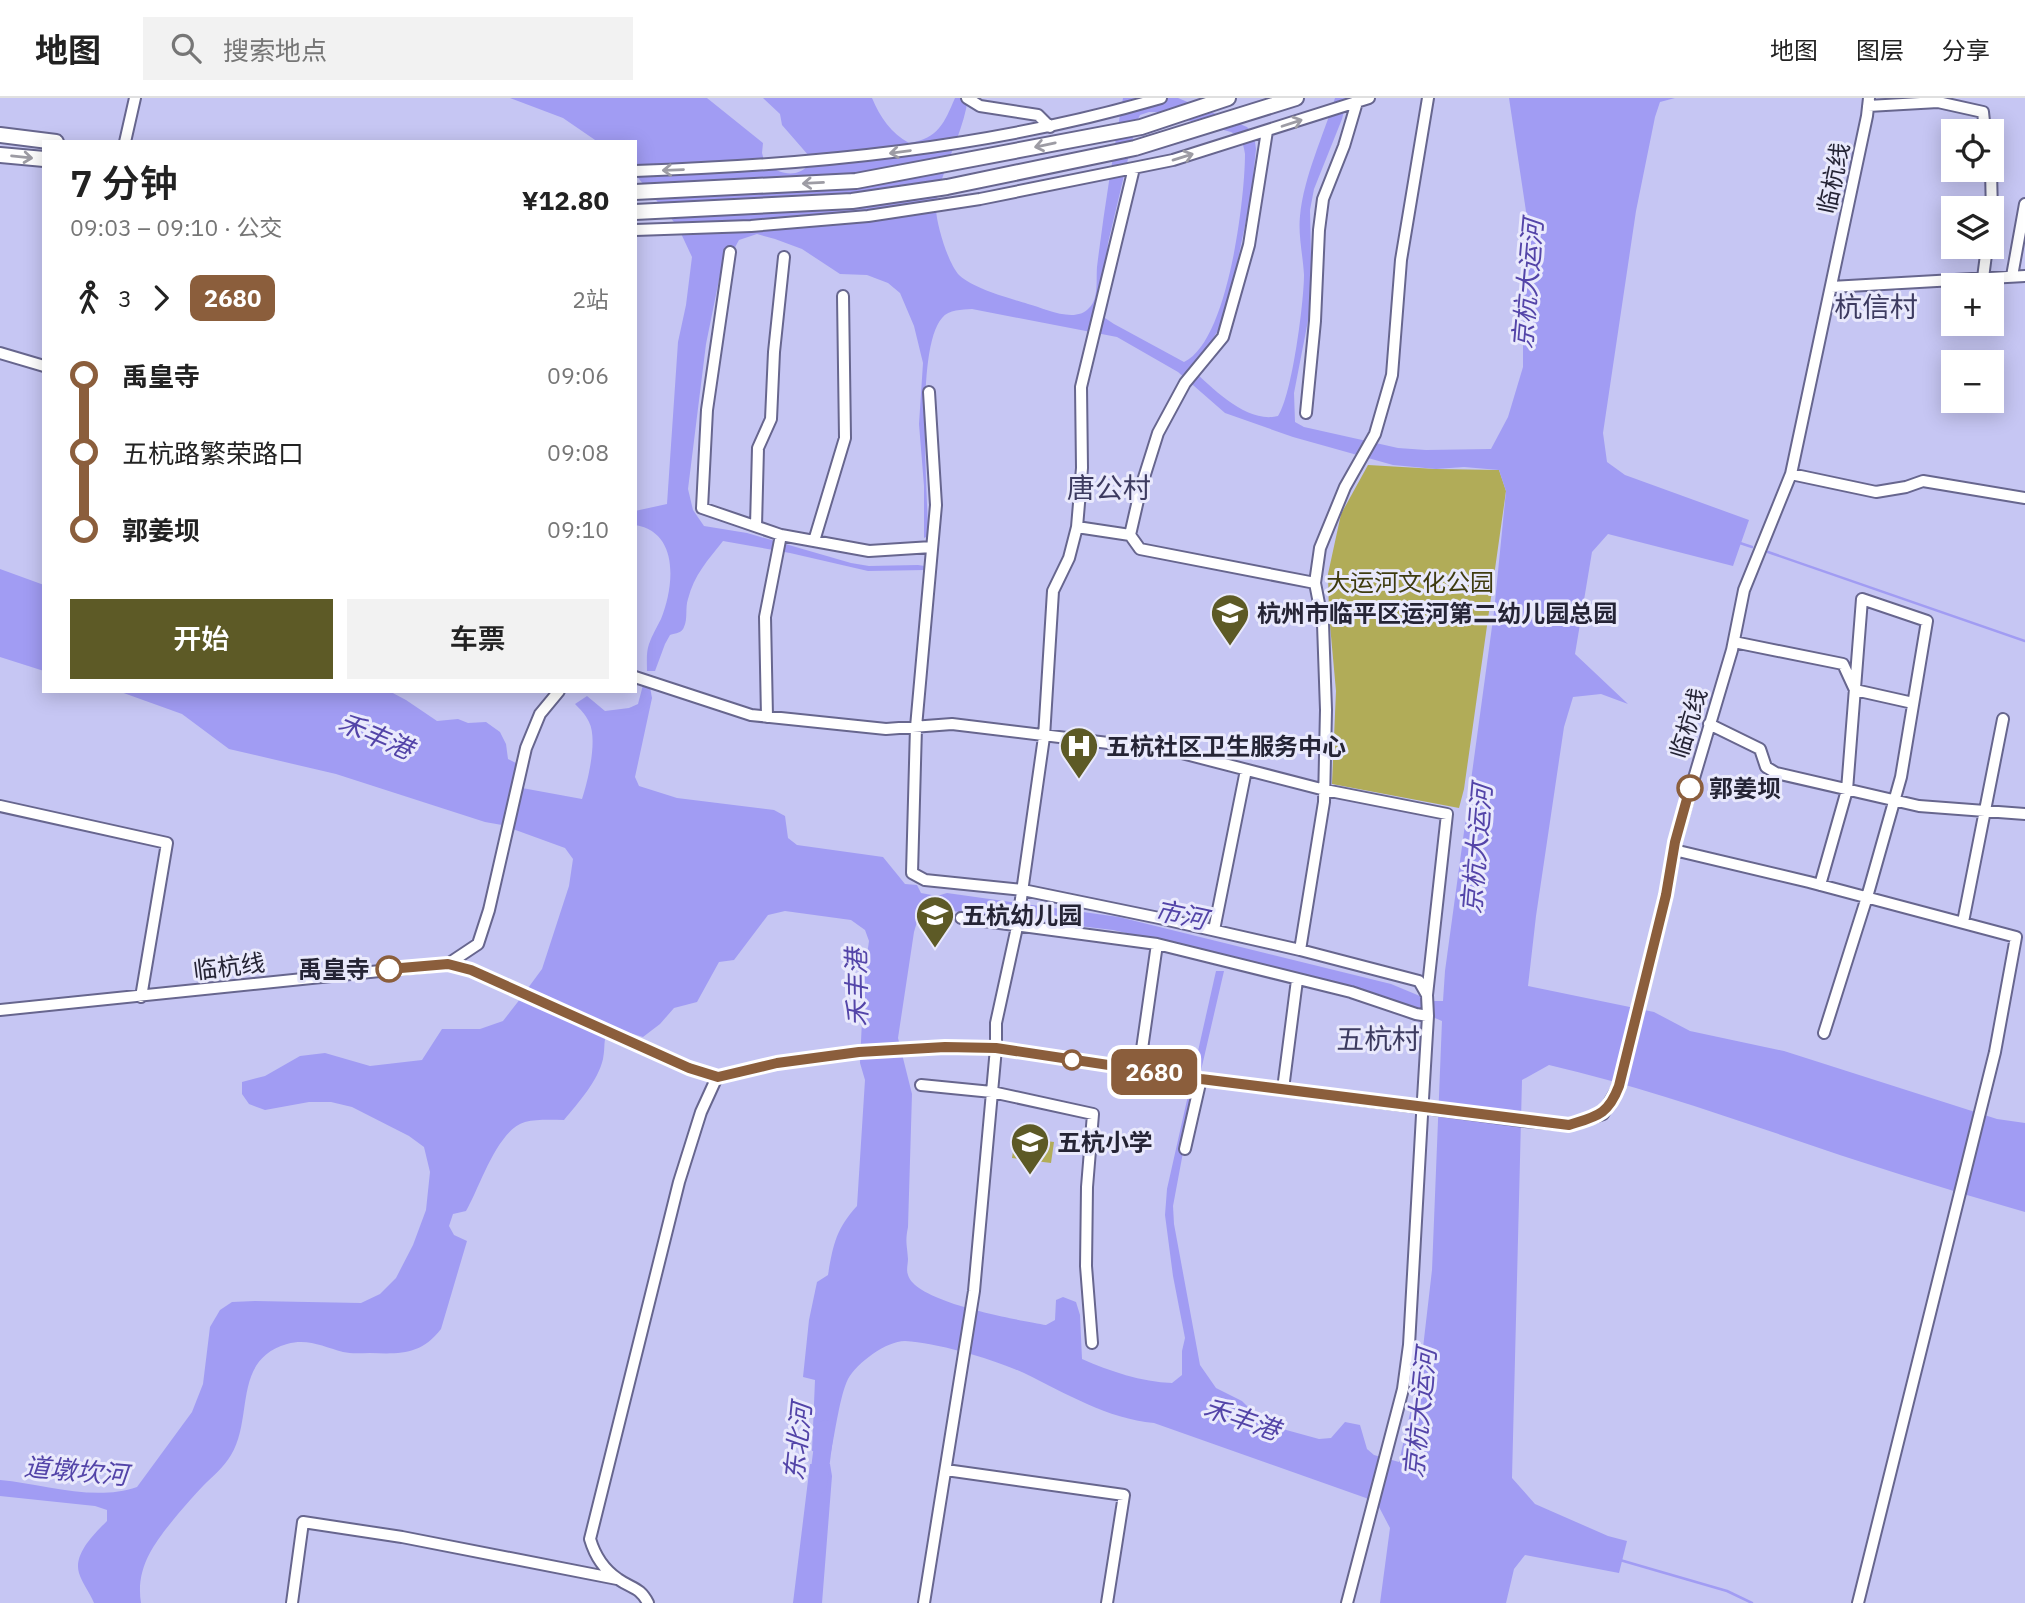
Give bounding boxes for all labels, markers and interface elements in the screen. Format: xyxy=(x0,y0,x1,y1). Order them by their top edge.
search box xyxy=(143,17,633,80)
text: 地图 xyxy=(35,28,101,71)
icon: search xyxy=(167,29,205,67)
text: 搜索地点 xyxy=(223,33,327,67)
text: 地图 xyxy=(1770,34,1818,66)
text: 图层 xyxy=(1856,34,1904,66)
text: 分享 xyxy=(1942,34,1990,66)
one-way arrow xyxy=(1281,116,1303,129)
map controls xyxy=(1941,119,2004,413)
button: locate xyxy=(1941,119,2004,182)
one-way arrow xyxy=(1034,138,1057,152)
street label: 临杭线 xyxy=(1810,139,1856,217)
one-way arrow xyxy=(889,146,911,159)
one-way arrow xyxy=(1171,149,1193,162)
one-way arrow xyxy=(10,151,33,164)
text: 7 分钟 xyxy=(70,158,178,207)
one-way arrow xyxy=(662,163,685,176)
one-way arrow xyxy=(803,177,825,190)
text: ¥12.80 xyxy=(522,183,609,217)
button: layers xyxy=(1941,196,2004,259)
text: 09:03 – 09:10 · 公交 xyxy=(70,212,283,242)
water label: 京杭大运河 xyxy=(1504,213,1550,350)
button: + xyxy=(1941,273,2004,336)
icon: walk xyxy=(70,279,108,317)
icon: forward xyxy=(142,279,180,317)
text: 2680 xyxy=(204,282,261,314)
text: 3 xyxy=(118,283,132,313)
text: 2站 xyxy=(572,284,609,314)
district label: 杭信村 xyxy=(1834,288,1918,325)
button: − xyxy=(1941,350,2004,413)
text: 禹皇寺 xyxy=(122,359,200,393)
text: 09:06 xyxy=(547,360,609,390)
text: 五杭路繁荣路口 xyxy=(122,436,304,470)
text: 09:08 xyxy=(547,437,609,467)
district label: 唐公村 xyxy=(1067,469,1151,506)
text: 郭姜坝 xyxy=(122,513,200,547)
text: 09:10 xyxy=(547,514,609,544)
park label: 大运河文化公园 xyxy=(1326,566,1494,598)
school or university icon: 杭州市临平区运河第二幼儿园总园 xyxy=(1209,592,1251,647)
place label: 杭州市临平区运河第二幼儿园总园 xyxy=(1257,597,1617,629)
button: 开始 xyxy=(70,599,333,679)
button: 车票 xyxy=(347,599,609,679)
street label: 临杭线 xyxy=(1662,684,1714,762)
water label: 禾丰港 xyxy=(333,704,422,767)
hospital icon: 五杭社区卫生服务中心 xyxy=(1058,725,1100,780)
place label: 五杭社区卫生服务中心 xyxy=(1106,730,1346,762)
place label: 郭姜坝 xyxy=(1709,772,1781,804)
marker: 郭姜坝 xyxy=(1677,775,1703,801)
water label: 京杭大运河 xyxy=(1453,778,1499,915)
water label: 市河 xyxy=(1152,892,1215,937)
school or university icon: 五杭幼儿园 xyxy=(914,894,956,949)
place label: 五杭幼儿园 xyxy=(962,899,1082,931)
water label: 禾丰港 xyxy=(838,945,874,1027)
street label: 临杭线 xyxy=(191,946,267,986)
place label: 禹皇寺 xyxy=(298,953,370,985)
marker: 禹皇寺 xyxy=(376,956,402,982)
district label: 五杭村 xyxy=(1336,1020,1420,1057)
line badge: 2680 xyxy=(1105,1049,1203,1095)
unlabelled marker xyxy=(1062,1050,1082,1070)
text: 2680 xyxy=(1125,1056,1183,1088)
school or university icon: 五杭小学 xyxy=(1009,1121,1051,1176)
place label: 五杭小学 xyxy=(1057,1126,1153,1158)
water label: 京杭大运河 xyxy=(1395,1342,1443,1479)
water label: 禾丰港 xyxy=(1200,1389,1288,1448)
water label: 东北河 xyxy=(776,1396,819,1483)
water label: 道墩坎河 xyxy=(23,1449,134,1492)

